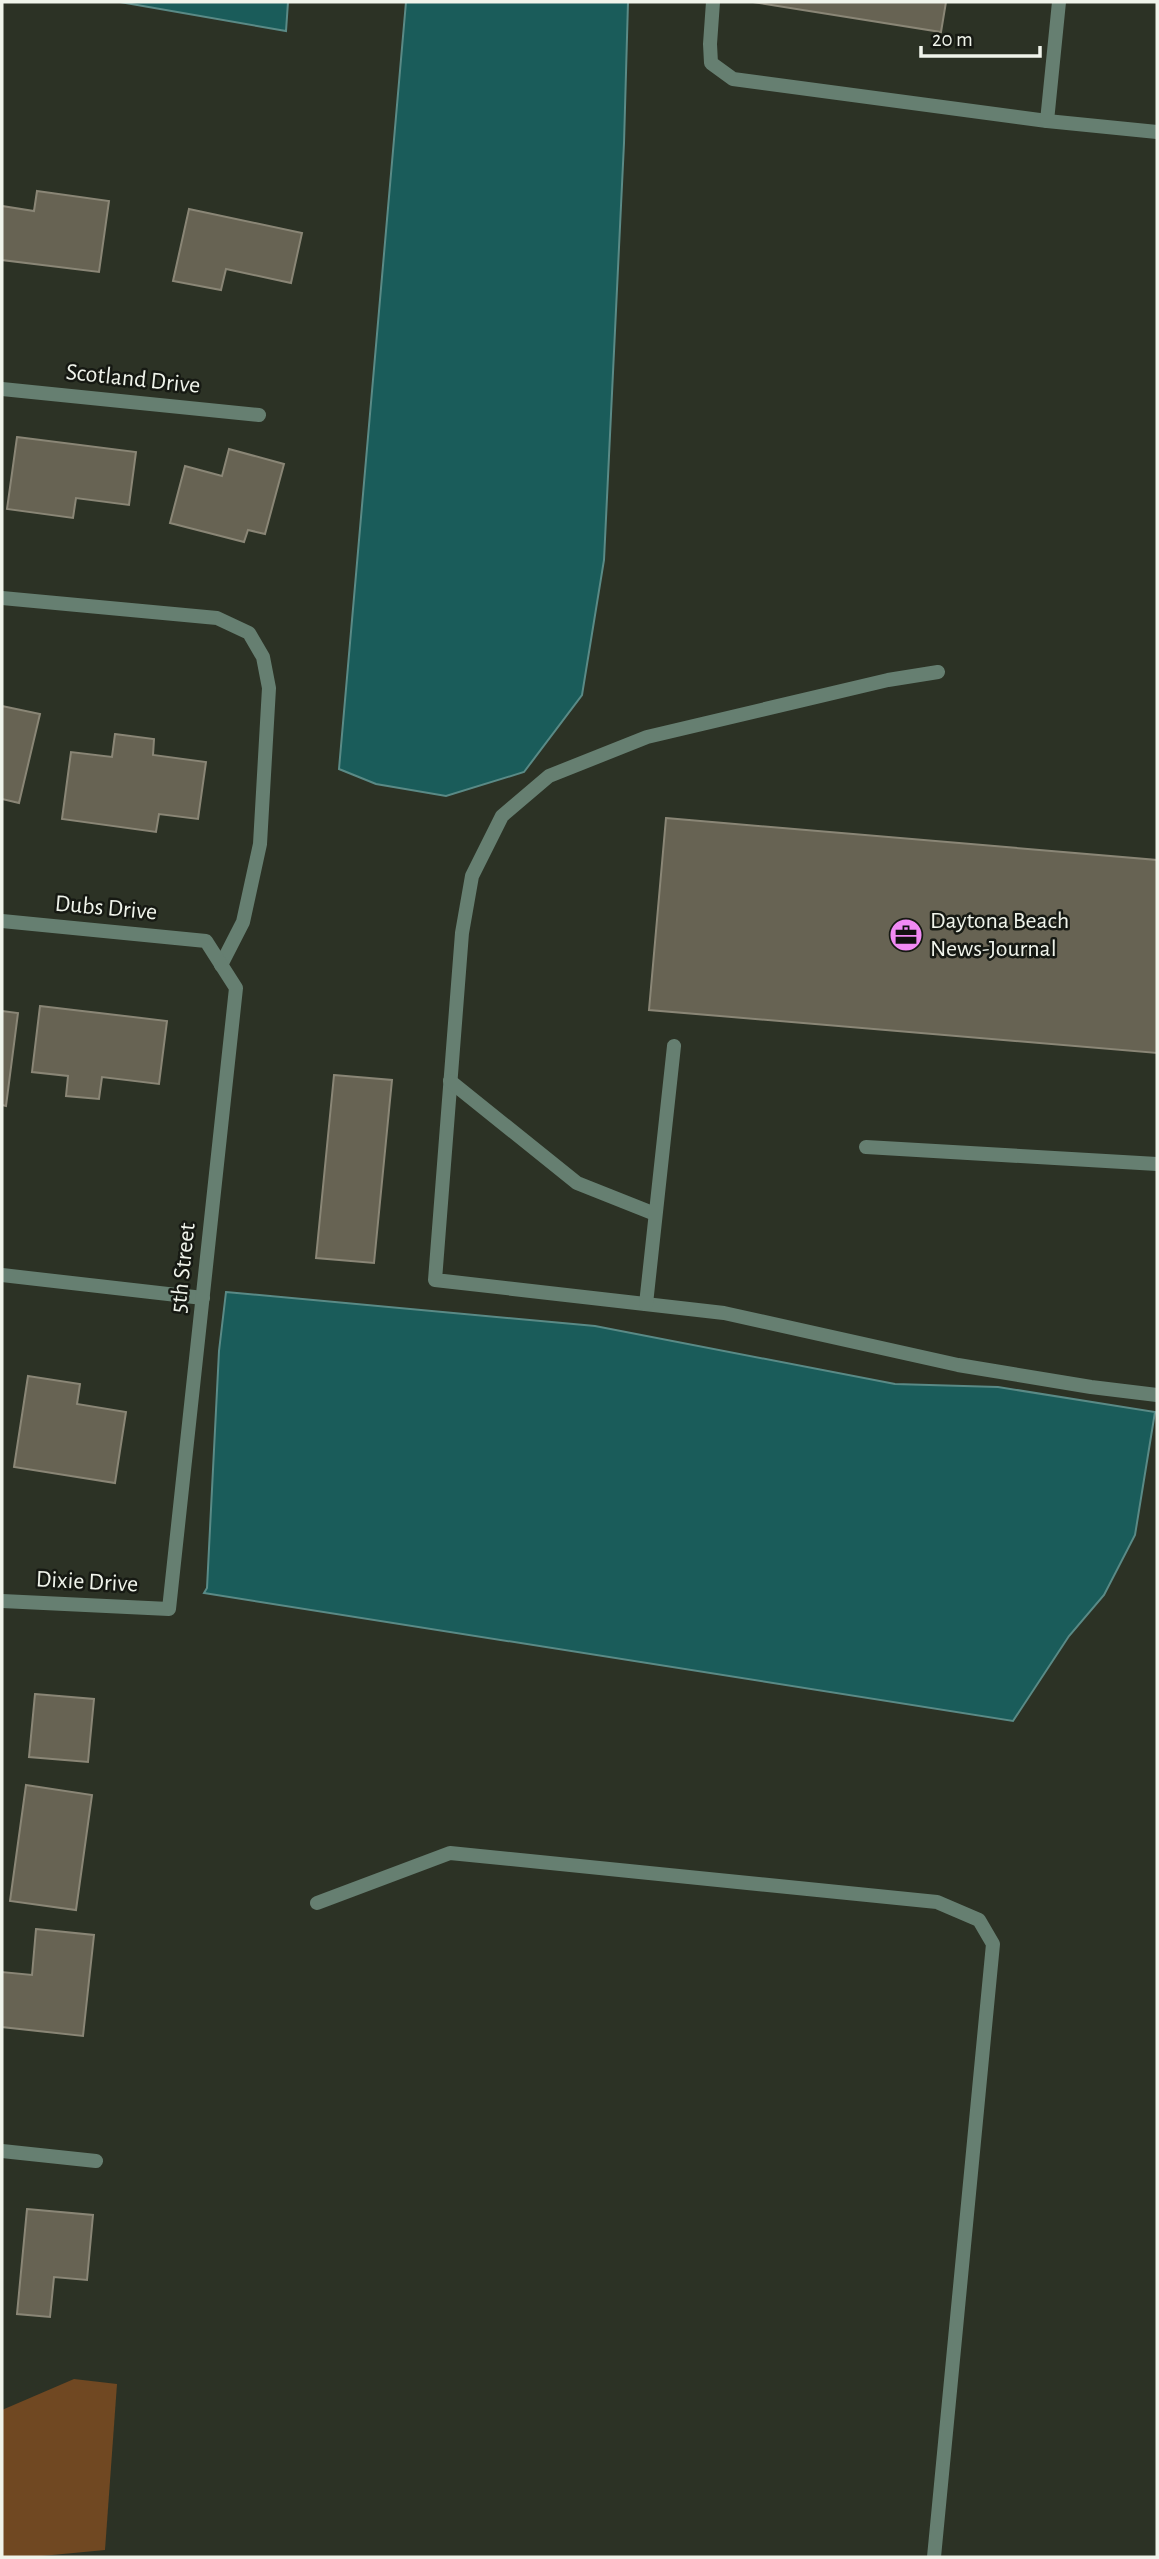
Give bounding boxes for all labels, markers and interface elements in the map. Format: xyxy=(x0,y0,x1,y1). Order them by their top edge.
scale bar xyxy=(921,14,1040,58)
text: 20 m xyxy=(932,29,973,50)
street label: Scotland Drive xyxy=(65,360,201,398)
street label: Dubs Drive xyxy=(54,892,158,924)
place label: Daytona Beach News-Journal xyxy=(930,909,1069,961)
office icon: Daytona Beach News-Journal xyxy=(887,916,925,954)
street label: 5th Street xyxy=(166,1221,200,1314)
street label: Dixie Drive xyxy=(35,1567,139,1597)

